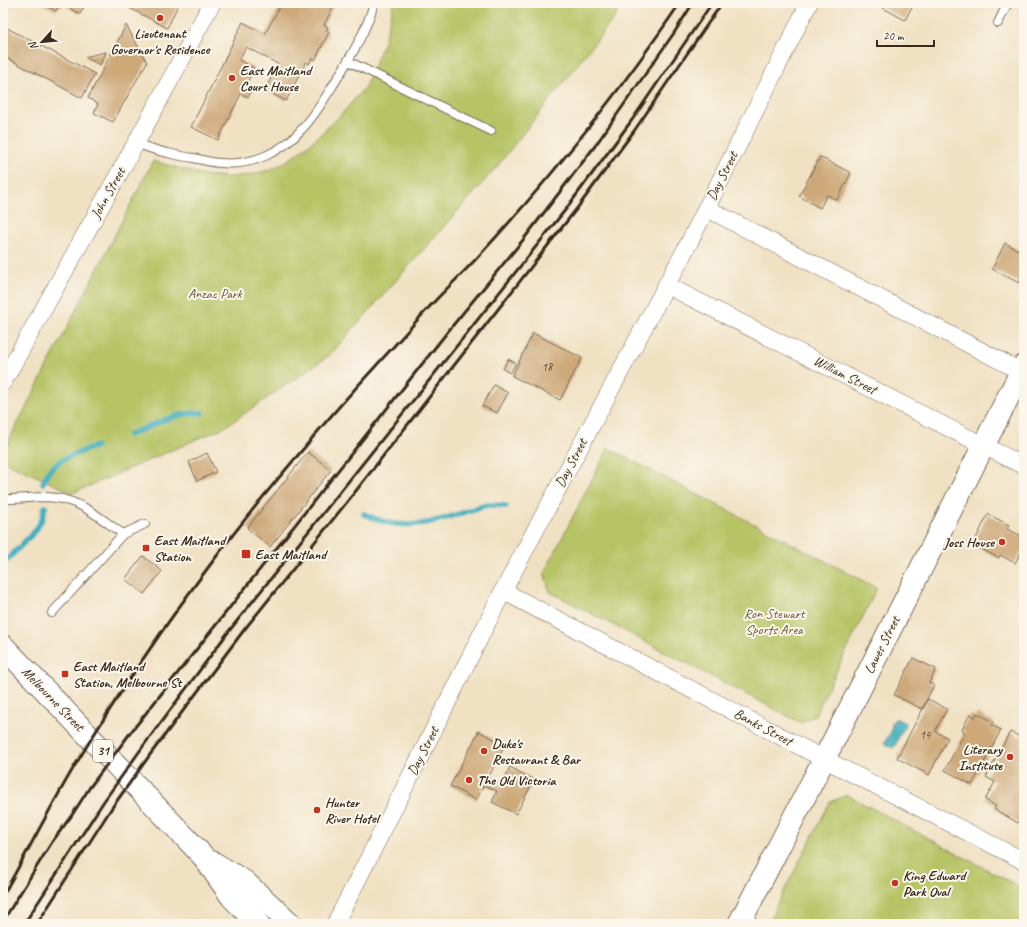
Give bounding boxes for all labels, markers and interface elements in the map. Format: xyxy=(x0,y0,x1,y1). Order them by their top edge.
marker: Lieutenant Governor's Residence xyxy=(155,13,165,23)
north arrow xyxy=(22,22,62,62)
scale bar xyxy=(877,22,934,48)
place label: Lieutenant Governor's Residence xyxy=(110,25,211,58)
text: 20 m xyxy=(883,28,905,44)
text: N xyxy=(24,38,41,53)
place label: East Maitland Court House xyxy=(240,62,313,95)
marker: East Maitland Court House xyxy=(227,73,237,83)
street label: Day Street xyxy=(703,148,742,203)
street label: John Street xyxy=(87,163,130,222)
park label: Anzac Park xyxy=(188,285,243,302)
street label: William Street xyxy=(811,352,881,399)
house number: 18 xyxy=(542,359,554,375)
street label: Day Street xyxy=(551,435,591,490)
place label: East Maitland Station xyxy=(154,532,227,565)
place label: Joss House xyxy=(943,534,995,551)
marker: Joss House xyxy=(997,537,1007,547)
marker: East Maitland Station xyxy=(141,543,151,553)
place label: East Maitland xyxy=(255,546,328,563)
marker: East Maitland xyxy=(240,548,252,560)
park label: Ron Stewart Sports Area xyxy=(744,605,806,638)
street label: Lawes Street xyxy=(860,612,904,677)
place label: East Maitland Station, Melbourne St xyxy=(73,658,184,691)
street label: Melbourne Street xyxy=(18,663,89,736)
marker: East Maitland Station, Melbourne St xyxy=(60,669,70,679)
street label: Banks Street xyxy=(731,705,797,750)
street label: Day Street xyxy=(404,723,443,778)
house number: 14 xyxy=(920,727,932,743)
place label: Duke's Restaurant & Bar xyxy=(492,735,582,768)
road number: 31 xyxy=(93,740,113,762)
place label: Literary Institute xyxy=(959,741,1003,774)
marker: Duke's Restaurant & Bar xyxy=(479,746,489,756)
marker: Literary Institute xyxy=(1005,752,1015,762)
place label: The Old Victoria xyxy=(477,772,557,789)
marker: The Old Victoria xyxy=(464,775,474,785)
place label: Hunter River Hotel xyxy=(325,794,382,827)
marker: Hunter River Hotel xyxy=(312,805,322,815)
place label: King Edward Park Oval xyxy=(903,867,968,900)
marker: King Edward Park Oval xyxy=(890,878,900,888)

